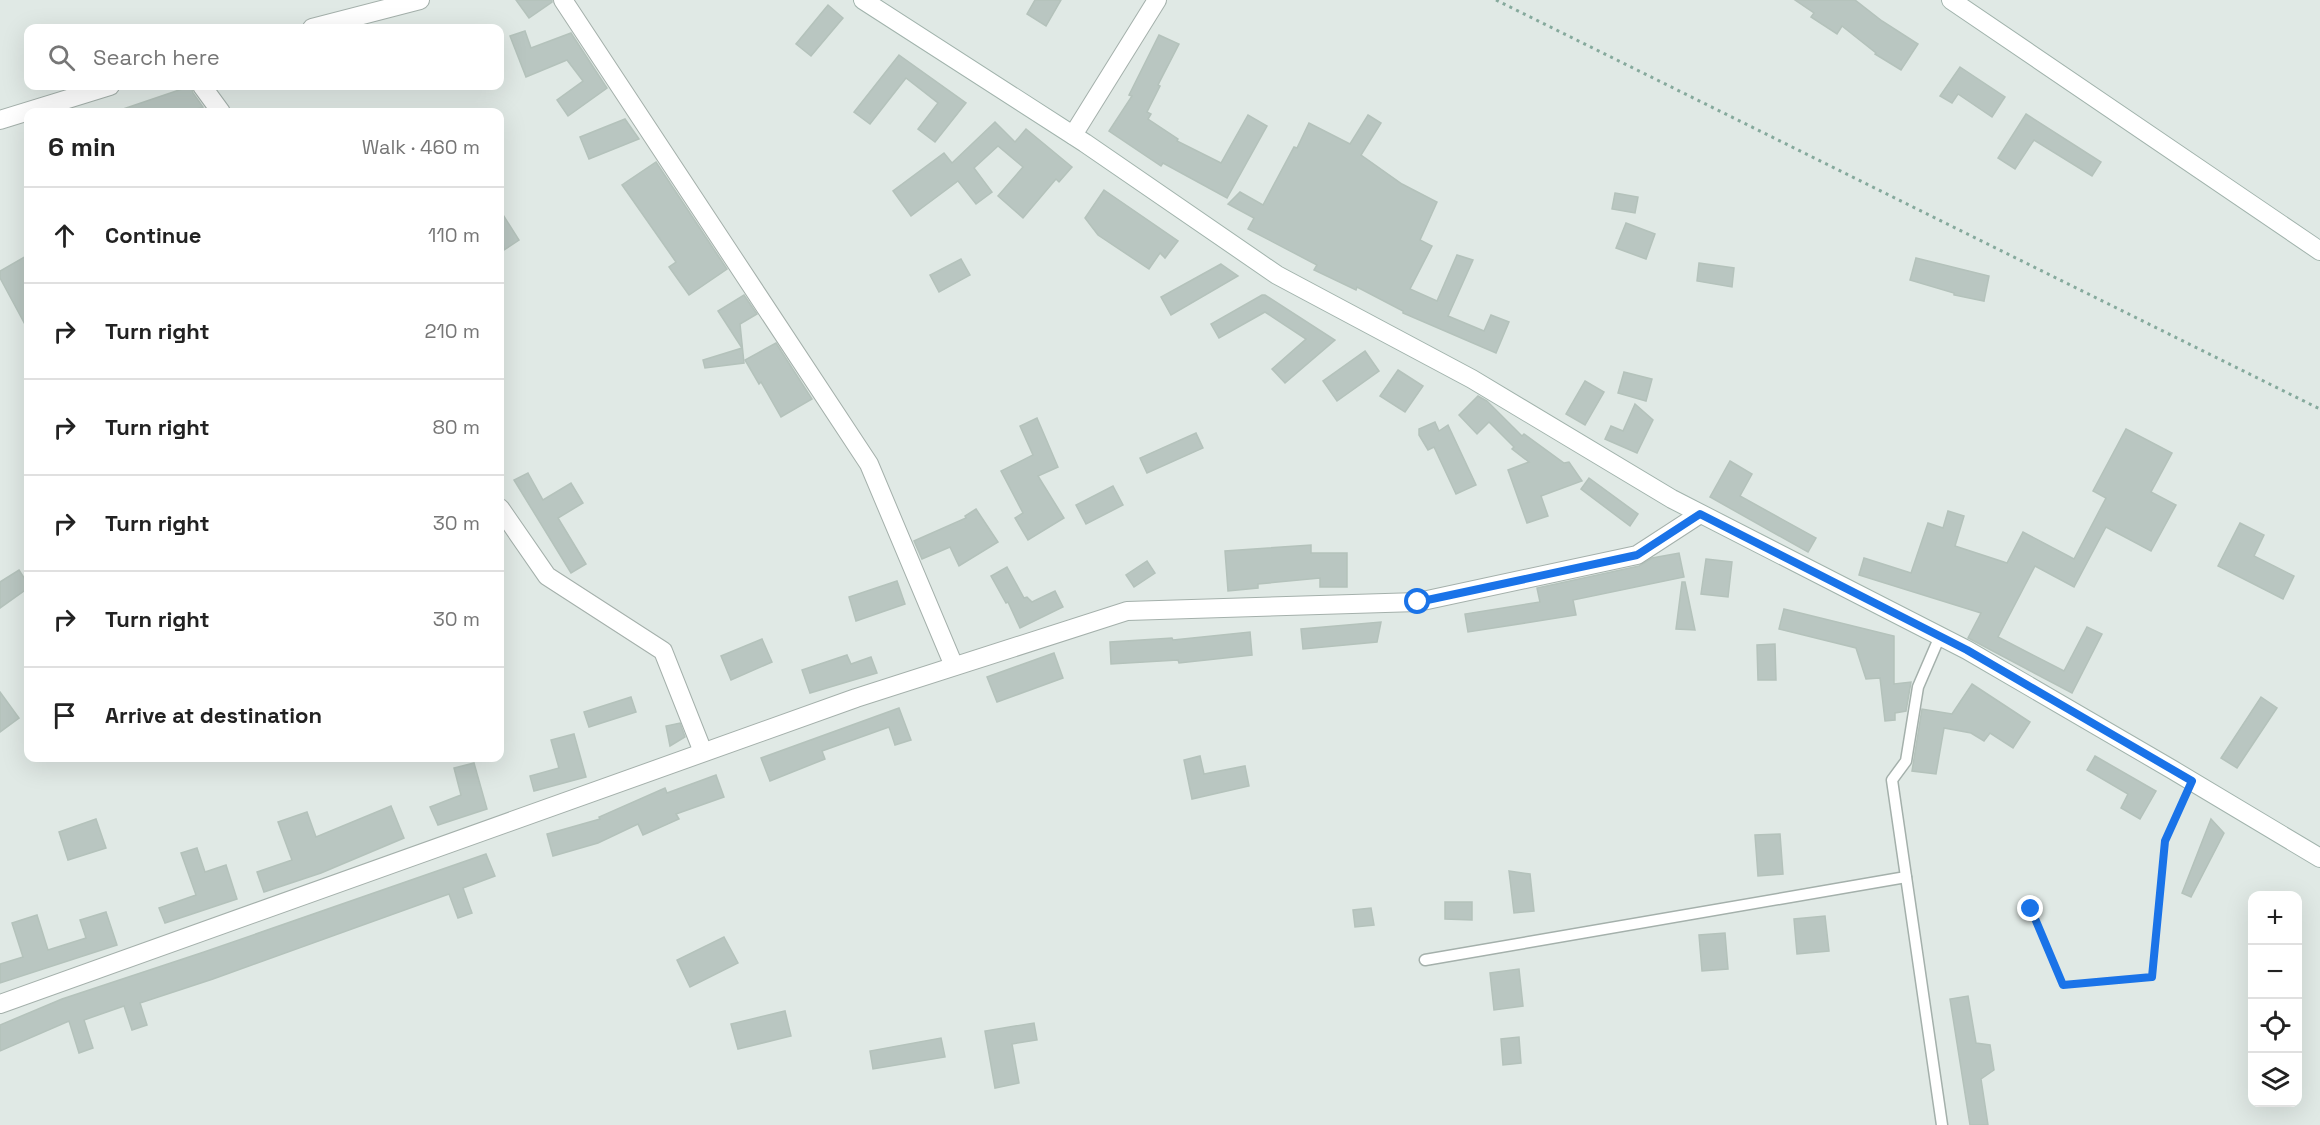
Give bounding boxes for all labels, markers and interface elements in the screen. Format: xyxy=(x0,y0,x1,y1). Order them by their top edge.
search box xyxy=(24,24,504,90)
icon: search xyxy=(45,41,78,74)
text: Search here xyxy=(93,43,220,71)
text: 6 min xyxy=(48,130,116,164)
text: Walk · 460 m xyxy=(362,134,480,160)
icon: ahead xyxy=(48,219,81,252)
text: Continue xyxy=(105,221,201,249)
text: 110 m xyxy=(428,222,480,248)
icon: right xyxy=(48,315,81,348)
text: Turn right xyxy=(105,317,210,345)
text: 210 m xyxy=(424,318,480,344)
icon: right xyxy=(48,411,81,444)
text: Turn right xyxy=(105,413,210,441)
text: 80 m xyxy=(432,414,480,440)
icon: right xyxy=(48,507,81,540)
text: Turn right xyxy=(105,509,210,537)
text: 30 m xyxy=(433,510,480,536)
route start xyxy=(1404,588,1430,614)
icon: right xyxy=(48,603,81,636)
text: Turn right xyxy=(105,605,210,633)
text: 30 m xyxy=(433,606,480,632)
icon: arrive xyxy=(48,699,81,732)
text: Arrive at destination xyxy=(105,701,322,729)
map controls xyxy=(2248,891,2302,1107)
button: + xyxy=(2248,891,2302,945)
route end xyxy=(2017,895,2043,921)
button: − xyxy=(2248,945,2302,999)
button: locate xyxy=(2248,999,2302,1053)
button: layers xyxy=(2248,1053,2302,1107)

